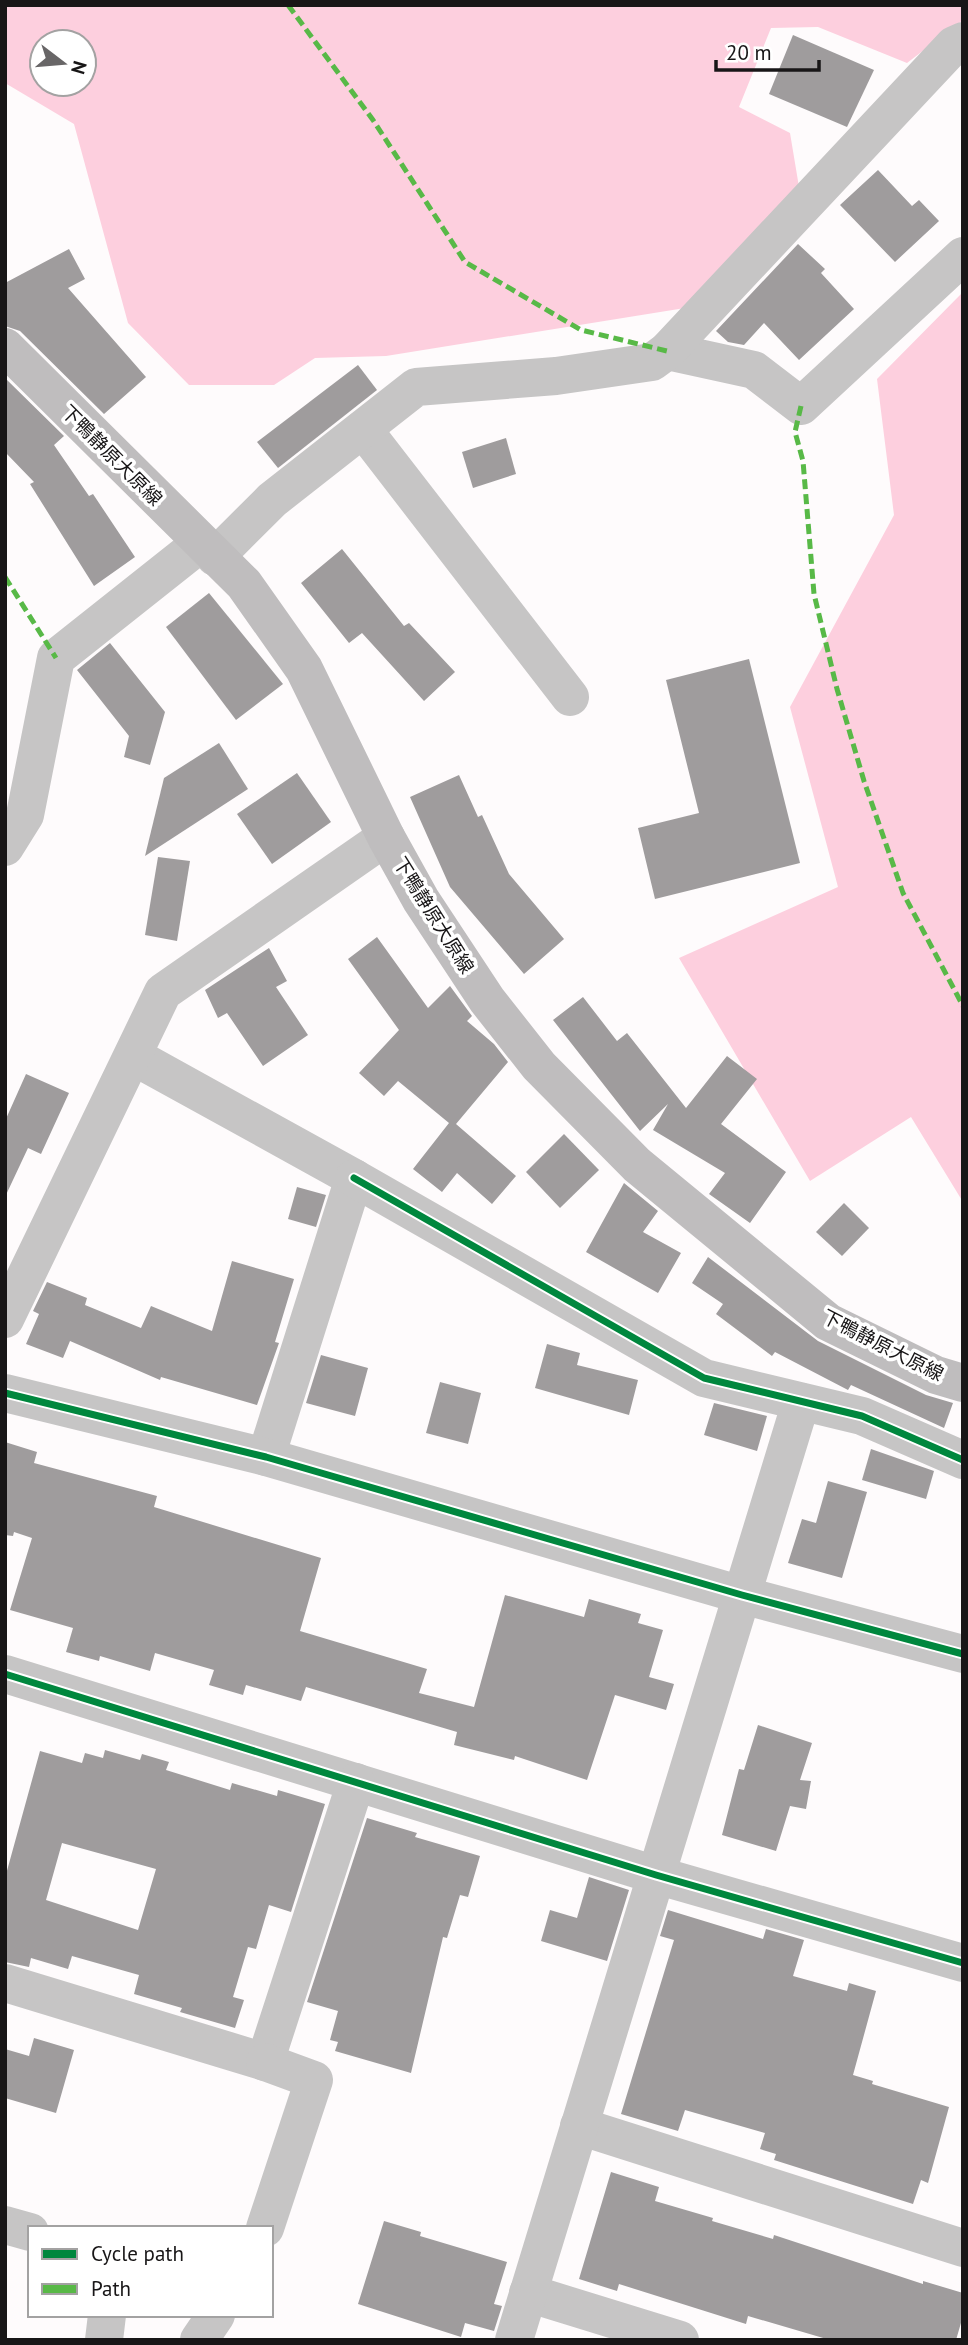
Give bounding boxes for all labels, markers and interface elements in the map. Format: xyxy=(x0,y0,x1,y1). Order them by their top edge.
north arrow xyxy=(28,28,98,98)
scale bar xyxy=(716,28,819,72)
text: 20 m xyxy=(726,39,772,66)
text: N xyxy=(66,58,93,77)
street label: 下鴨静原大原線 xyxy=(56,399,168,511)
street label: 下鴨静原大原線 xyxy=(389,852,479,978)
street label: 下鴨静原大原線 xyxy=(818,1304,948,1386)
legend xyxy=(28,2226,273,2317)
text: Cycle path xyxy=(91,2240,184,2267)
text: Path xyxy=(91,2275,131,2302)

